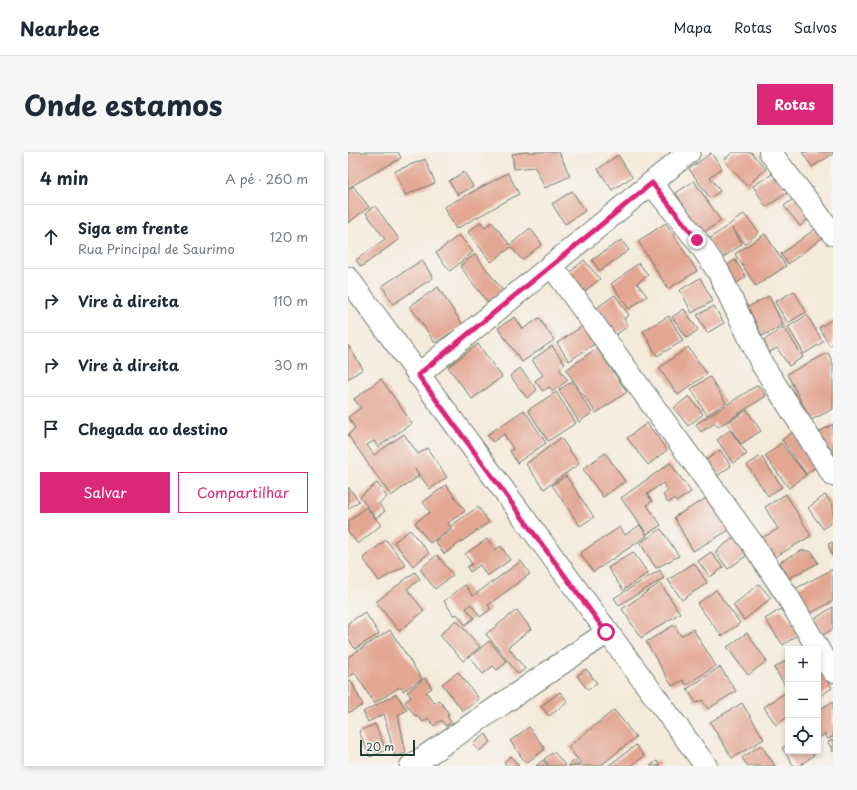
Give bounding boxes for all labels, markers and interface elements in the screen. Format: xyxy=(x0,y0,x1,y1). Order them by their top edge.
text: Nearbee xyxy=(20,14,100,42)
text: Mapa xyxy=(673,17,712,38)
text: Rotas xyxy=(734,17,772,38)
text: Salvos xyxy=(794,17,837,38)
text: Onde estamos xyxy=(24,83,223,126)
button: Rotas xyxy=(757,84,833,125)
text: 4 min xyxy=(40,165,88,191)
text: A pé · 260 m xyxy=(225,169,308,188)
text: Siga em frente xyxy=(78,216,188,239)
icon: ahead xyxy=(40,226,62,248)
text: 120 m xyxy=(269,227,308,246)
route end xyxy=(688,231,706,249)
text: Rua Principal de Saurimo xyxy=(78,239,235,258)
text: Vire à direita xyxy=(78,289,179,312)
icon: right xyxy=(40,290,62,312)
text: 110 m xyxy=(273,291,308,310)
text: Vire à direita xyxy=(78,353,179,376)
icon: right xyxy=(40,354,62,376)
text: 30 m xyxy=(274,355,308,374)
text: Chegada ao destino xyxy=(78,417,228,440)
icon: arrive xyxy=(40,418,62,440)
button: Salvar xyxy=(40,472,170,513)
button: Compartilhar xyxy=(178,472,308,513)
route start xyxy=(597,623,615,641)
map controls xyxy=(785,646,821,754)
button: + xyxy=(785,646,821,682)
button: − xyxy=(785,682,821,718)
button: locate xyxy=(785,718,821,754)
scale bar xyxy=(360,738,415,757)
text: 20 m xyxy=(366,738,394,755)

